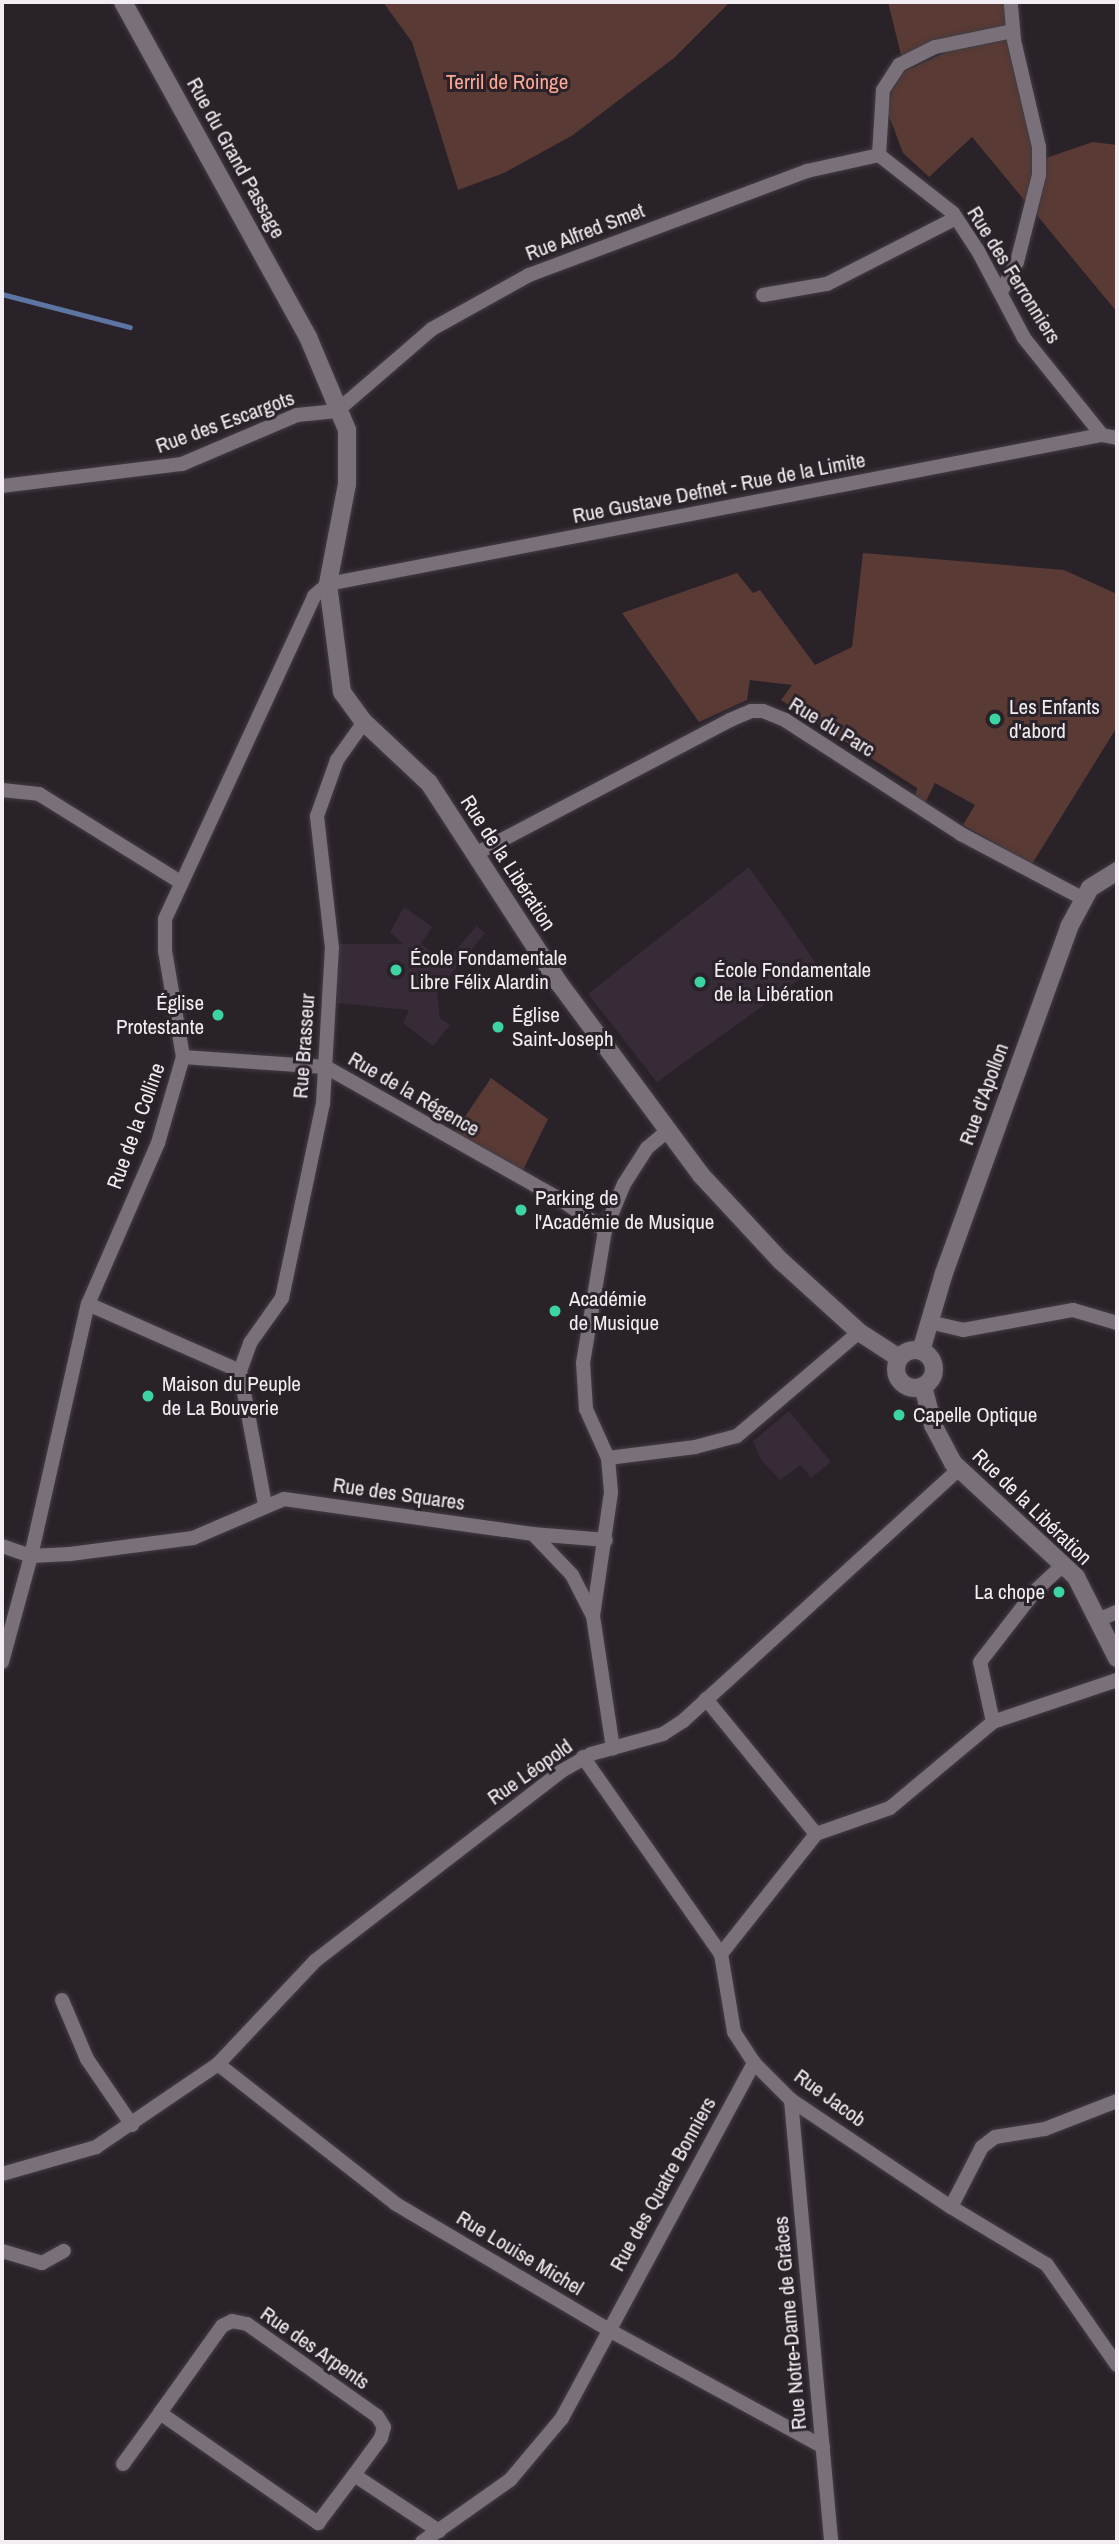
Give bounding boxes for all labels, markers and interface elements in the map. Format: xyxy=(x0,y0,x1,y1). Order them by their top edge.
park label: Terril de Roinge xyxy=(446,69,568,95)
street label: Rue du Grand Passage xyxy=(181,73,291,243)
street label: Rue Alfred Smet xyxy=(522,198,648,266)
street label: Rue des Ferronniers xyxy=(962,202,1066,348)
street label: Rue des Escargots xyxy=(152,385,298,459)
street label: Rue Gustave Defnet - Rue de la Limite xyxy=(570,447,868,529)
street label: Rue du Parc xyxy=(784,692,880,762)
place label: Les Enfants d'abord xyxy=(1009,694,1100,744)
marker: Les Enfants d'abord xyxy=(987,711,1003,727)
street label: Rue de la Libération xyxy=(455,791,561,935)
place label: École Fondamentale Libre Félix Alardin xyxy=(410,945,567,995)
place label: École Fondamentale de la Libération xyxy=(714,957,871,1007)
marker: École Fondamentale Libre Félix Alardin xyxy=(388,962,404,978)
marker: École Fondamentale de la Libération xyxy=(692,974,708,990)
place label: Église Protestante xyxy=(116,990,204,1040)
street label: Rue Brasseur xyxy=(288,993,320,1099)
place label: Église Saint-Joseph xyxy=(512,1002,613,1052)
marker: Église Protestante xyxy=(210,1007,226,1023)
marker: Église Saint-Joseph xyxy=(490,1019,506,1035)
street label: Rue d'Apollon xyxy=(954,1040,1014,1148)
street label: Rue de la Régence xyxy=(344,1046,484,1142)
street label: Rue de la Colline xyxy=(102,1060,170,1192)
place label: Parking de l'Académie de Musique xyxy=(535,1185,714,1235)
marker: Parking de l'Académie de Musique xyxy=(513,1202,529,1218)
place label: Académie de Musique xyxy=(569,1286,659,1336)
marker: Académie de Musique xyxy=(547,1303,563,1319)
place label: Maison du Peuple de La Bouverie xyxy=(162,1371,301,1421)
marker: Maison du Peuple de La Bouverie xyxy=(140,1388,156,1404)
place label: Capelle Optique xyxy=(913,1402,1037,1428)
marker: Capelle Optique xyxy=(891,1407,907,1423)
street label: Rue de la Libération xyxy=(967,1444,1097,1570)
street label: Rue des Squares xyxy=(331,1472,467,1516)
place label: La chope xyxy=(974,1579,1045,1605)
marker: La chope xyxy=(1051,1584,1067,1600)
street label: Rue Léopold xyxy=(483,1734,577,1810)
street label: Rue Jacob xyxy=(789,2064,871,2132)
street label: Rue des Quatre Bonniers xyxy=(605,2092,721,2276)
street label: Rue Louise Michel xyxy=(452,2205,588,2301)
street label: Rue Notre-Dame de Grâces xyxy=(768,2215,812,2431)
street label: Rue des Arpents xyxy=(255,2301,375,2395)

